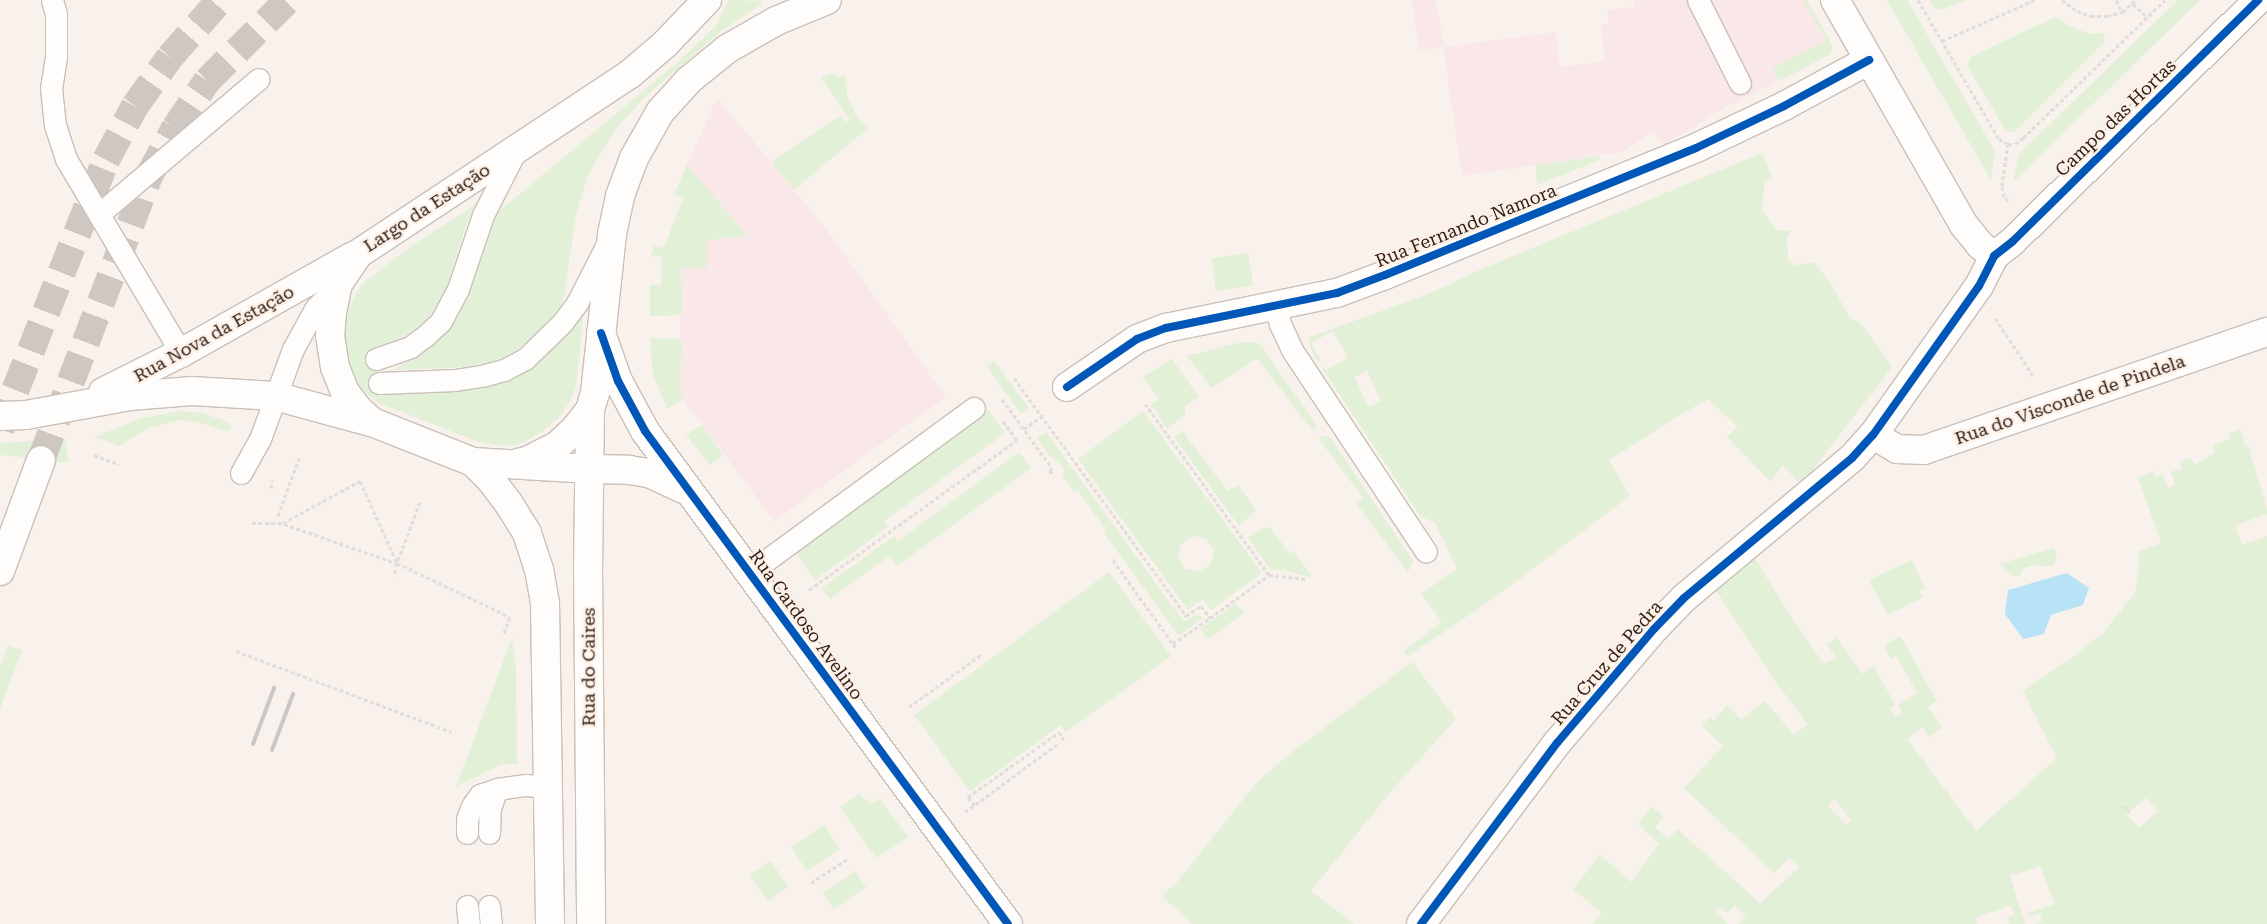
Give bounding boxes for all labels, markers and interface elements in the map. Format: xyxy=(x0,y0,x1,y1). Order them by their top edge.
street label: Campo das Hortas xyxy=(2051,55,2181,181)
street label: Largo da Estação xyxy=(360,159,494,257)
street label: Rua Fernando Namora xyxy=(1372,180,1560,272)
street label: Rua Nova da Estação xyxy=(130,281,298,387)
street label: Rua do Visconde de Pindela xyxy=(1952,350,2188,450)
street label: Rua Cardoso Avelino xyxy=(744,546,868,704)
street label: Rua Cruz de Pedra xyxy=(1547,596,1667,730)
street label: Rua do Caires xyxy=(578,608,600,726)

